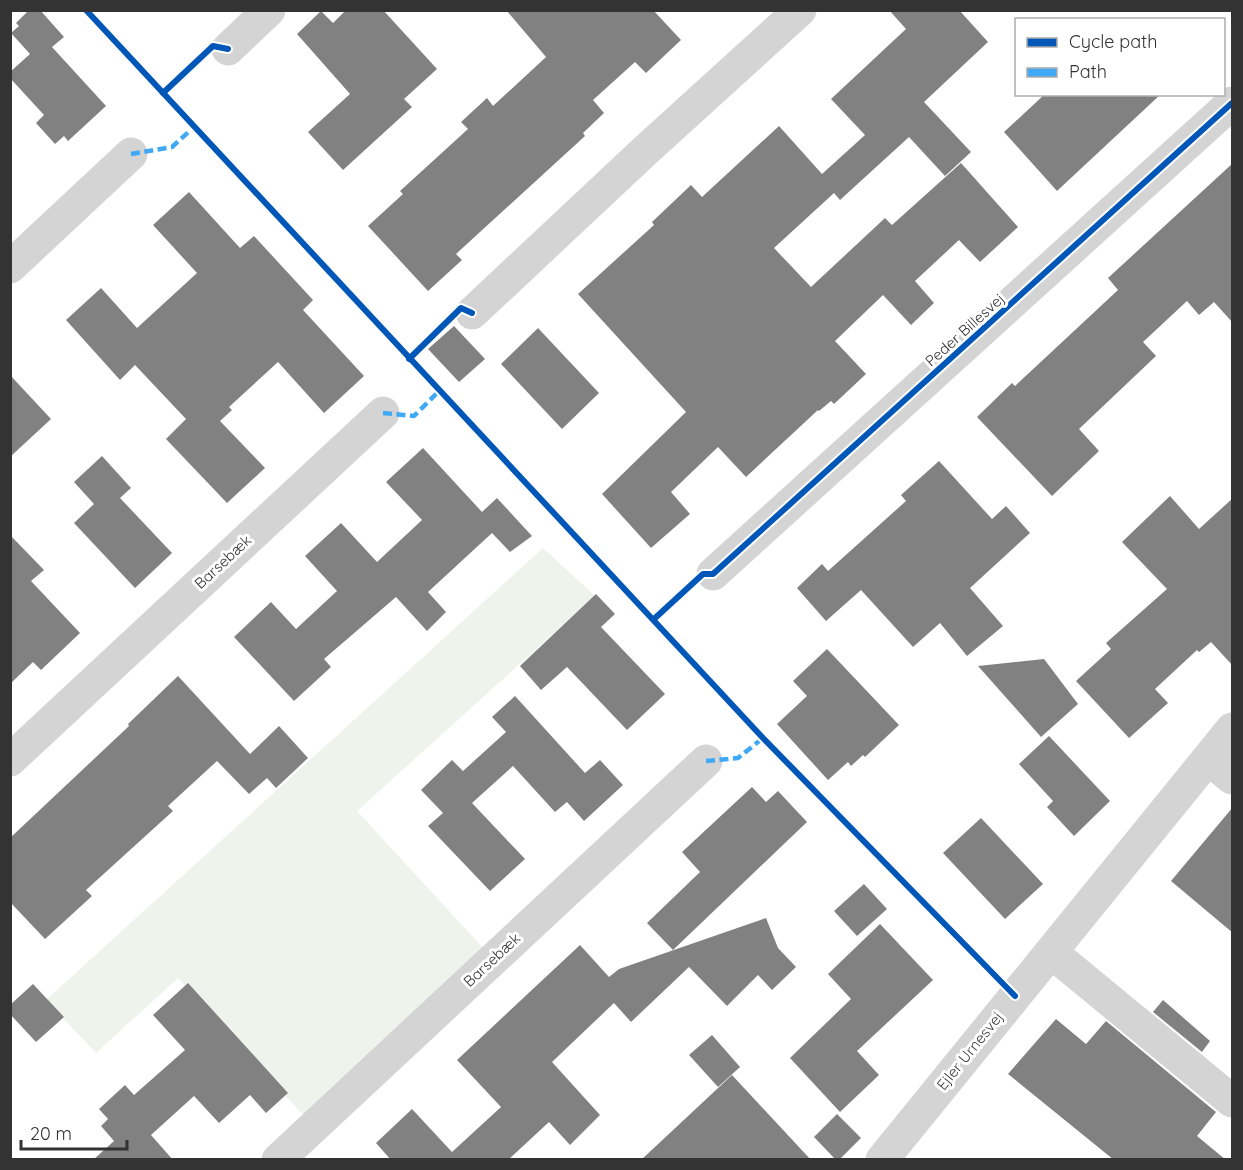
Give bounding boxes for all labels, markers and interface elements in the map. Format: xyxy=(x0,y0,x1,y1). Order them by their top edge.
legend xyxy=(1015,18,1225,96)
text: Cycle path xyxy=(1069,30,1157,53)
text: Path xyxy=(1069,60,1107,83)
street label: Peder Billesvej xyxy=(921,289,1008,370)
street label: Barsebæk xyxy=(190,531,255,593)
street label: Barsebæk xyxy=(459,929,524,991)
street label: Ejler Urnesvej xyxy=(932,1008,1007,1094)
scale bar xyxy=(21,1113,128,1151)
text: 20 m xyxy=(30,1122,72,1145)

